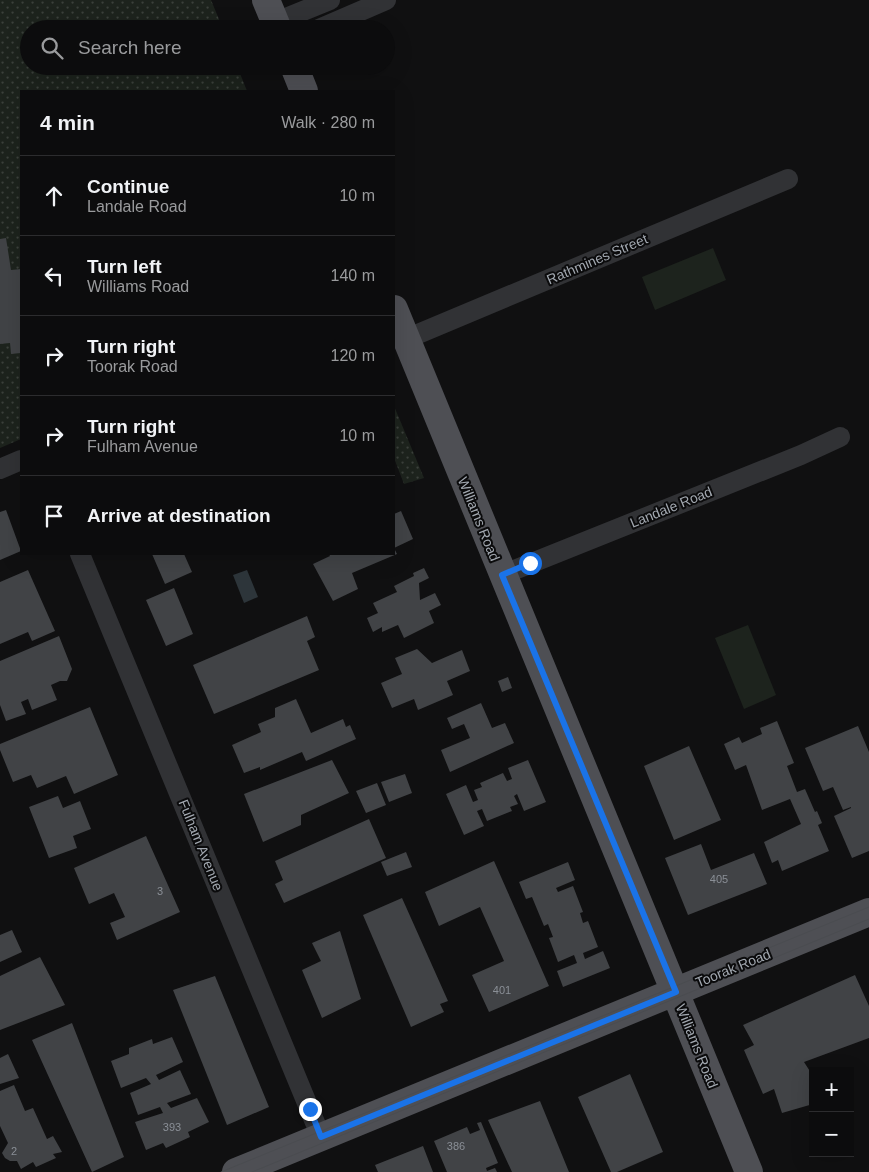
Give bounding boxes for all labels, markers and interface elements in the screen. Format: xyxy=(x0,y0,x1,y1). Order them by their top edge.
search box xyxy=(20,20,395,75)
icon: search xyxy=(38,34,66,62)
text: Search here xyxy=(78,37,182,58)
text: 4 min xyxy=(40,111,95,134)
text: Walk · 280 m xyxy=(281,114,375,131)
text: Continue xyxy=(87,176,169,197)
icon: ahead xyxy=(40,182,68,210)
text: 10 m xyxy=(339,187,375,204)
text: Landale Road xyxy=(87,198,187,215)
street label: Rathmines Street xyxy=(544,230,650,287)
text: Turn left xyxy=(87,256,162,277)
icon: left xyxy=(40,262,68,290)
text: 140 m xyxy=(331,267,375,284)
text: Williams Road xyxy=(87,278,189,295)
text: Turn right xyxy=(87,336,175,357)
icon: right xyxy=(40,342,68,370)
text: 120 m xyxy=(331,347,375,364)
text: Toorak Road xyxy=(87,358,178,375)
text: Turn right xyxy=(87,416,175,437)
icon: right xyxy=(40,422,68,450)
text: 10 m xyxy=(339,427,375,444)
text: Fulham Avenue xyxy=(87,438,198,455)
street label: Williams Road xyxy=(455,475,503,563)
street label: Landale Road xyxy=(628,483,714,531)
icon: arrive xyxy=(40,502,68,530)
text: Arrive at destination xyxy=(87,505,271,526)
route start xyxy=(519,552,542,575)
street label: Fulham Avenue xyxy=(175,797,227,893)
house number: 405 xyxy=(710,873,728,885)
house number: 3 xyxy=(157,885,163,897)
street label: Toorak Road xyxy=(693,946,773,990)
house number: 401 xyxy=(493,984,511,996)
street label: Williams Road xyxy=(673,1002,721,1090)
map controls xyxy=(809,1067,854,1157)
button: + xyxy=(809,1067,854,1112)
route end xyxy=(299,1098,322,1121)
button: − xyxy=(809,1112,854,1157)
house number: 393 xyxy=(163,1121,181,1133)
house number: 386 xyxy=(447,1140,465,1152)
house number: 2 xyxy=(11,1145,17,1157)

